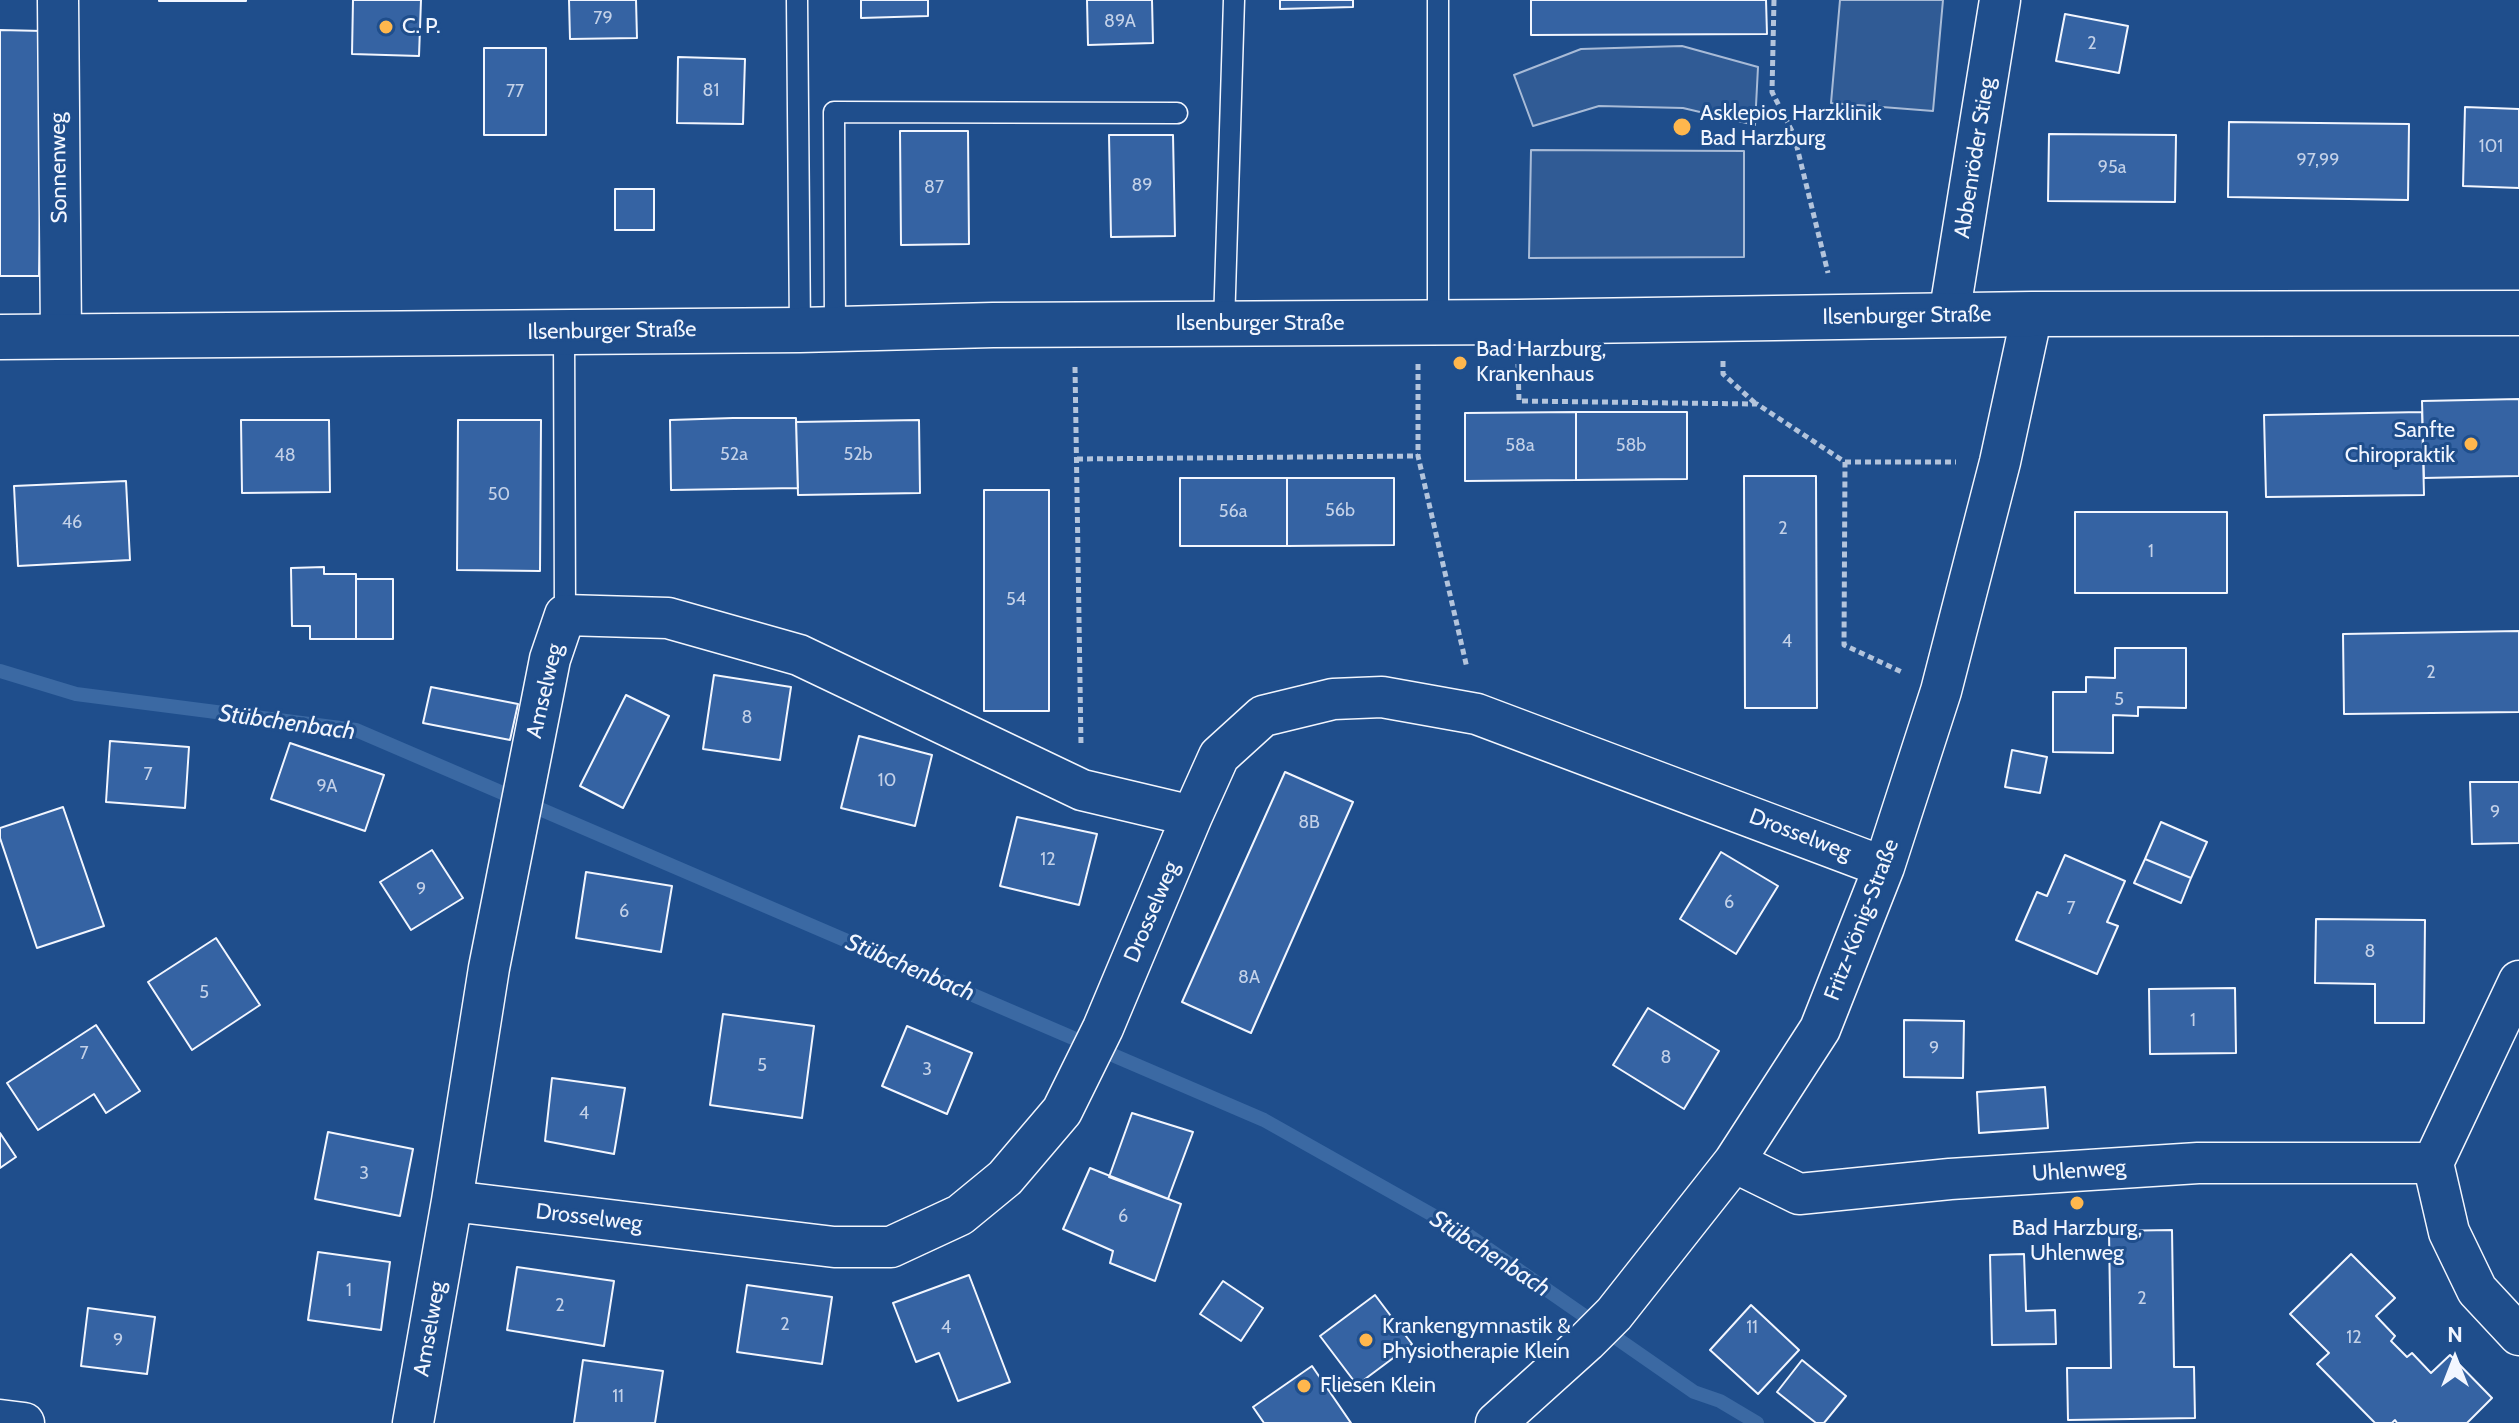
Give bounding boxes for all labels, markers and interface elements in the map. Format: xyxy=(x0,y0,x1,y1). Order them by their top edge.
house number: 79 xyxy=(593,8,613,30)
house number: 89A xyxy=(1104,11,1136,33)
place label: C. P. xyxy=(402,14,440,40)
marker: C. P. xyxy=(377,18,395,36)
house number: 2 xyxy=(2087,33,2097,55)
street label: Abbenröder Stieg xyxy=(1949,76,2001,240)
house number: 81 xyxy=(703,80,719,102)
house number: 77 xyxy=(506,81,524,103)
place label: Asklepios Harzklinik Bad Harzburg xyxy=(1700,101,1882,152)
street label: Sonnenweg xyxy=(45,112,73,224)
marker: Asklepios Harzklinik Bad Harzburg xyxy=(1671,116,1693,138)
house number: 101 xyxy=(2479,136,2503,158)
house number: 97,99 xyxy=(2297,150,2339,172)
house number: 95a xyxy=(2098,157,2126,179)
house number: 89 xyxy=(1131,175,1153,197)
house number: 87 xyxy=(924,177,944,199)
street label: Ilsenburger Straße xyxy=(1822,301,1992,331)
street label: Ilsenburger Straße xyxy=(1175,311,1345,337)
street label: Ilsenburger Straße xyxy=(527,316,697,346)
place label: Bad Harzburg, Krankenhaus xyxy=(1476,337,1606,388)
marker: Bad Harzburg, Krankenhaus xyxy=(1451,354,1469,372)
place label: Sanfte Chiropraktik xyxy=(2345,418,2455,470)
house number: 58a xyxy=(1505,435,1535,457)
house number: 58b xyxy=(1616,435,1646,457)
marker: Sanfte Chiropraktik xyxy=(2462,435,2480,453)
house number: 52a xyxy=(720,444,748,466)
house number: 52b xyxy=(843,444,873,466)
house number: 48 xyxy=(274,445,296,467)
house number: 50 xyxy=(488,484,510,506)
house number: 56b xyxy=(1325,500,1355,522)
house number: 56a xyxy=(1219,501,1247,523)
house number: 46 xyxy=(62,512,82,534)
house number: 2 xyxy=(1778,518,1788,540)
house number: 1 xyxy=(2148,541,2154,563)
house number: 54 xyxy=(1006,589,1026,611)
house number: 4 xyxy=(1782,631,1792,653)
street label: Amselweg xyxy=(521,641,569,741)
house number: 2 xyxy=(2426,662,2436,684)
house number: 5 xyxy=(2114,689,2124,711)
water label: Stübchenbach xyxy=(217,699,357,747)
house number: 8 xyxy=(742,707,752,729)
house number: 7 xyxy=(143,764,153,786)
house number: 10 xyxy=(878,770,896,792)
house number: 9A xyxy=(317,776,337,798)
house number: 9 xyxy=(2490,802,2500,824)
street label: Drosselweg xyxy=(1745,803,1855,867)
house number: 8B xyxy=(1298,812,1320,834)
street label: Fritz-König-Straße xyxy=(1819,836,1905,1004)
house number: 12 xyxy=(1040,849,1056,871)
street label: Drosselweg xyxy=(1119,857,1185,967)
house number: 9 xyxy=(416,879,426,901)
house number: 6 xyxy=(1724,892,1734,914)
house number: 7 xyxy=(2066,898,2076,920)
house number: 6 xyxy=(619,901,629,923)
water label: Stübchenbach xyxy=(841,928,979,1008)
house number: 8 xyxy=(2365,941,2375,963)
house number: 8A xyxy=(1238,967,1260,989)
house number: 5 xyxy=(199,982,209,1004)
house number: 1 xyxy=(2190,1010,2196,1032)
house number: 9 xyxy=(1929,1038,1939,1060)
house number: 7 xyxy=(79,1043,89,1065)
house number: 8 xyxy=(1661,1047,1671,1069)
house number: 5 xyxy=(757,1055,767,1077)
house number: 3 xyxy=(922,1059,932,1081)
house number: 4 xyxy=(579,1103,589,1125)
street label: Uhlenweg xyxy=(2031,1155,2127,1187)
house number: 3 xyxy=(359,1163,369,1185)
marker: Bad Harzburg, Uhlenweg xyxy=(2068,1194,2086,1212)
street label: Drosselweg xyxy=(534,1198,644,1238)
water label: Stübchenbach xyxy=(1425,1205,1555,1303)
house number: 6 xyxy=(1118,1206,1128,1228)
place label: Bad Harzburg, Uhlenweg xyxy=(2012,1216,2142,1268)
street label: Amselweg xyxy=(409,1279,451,1379)
house number: 1 xyxy=(346,1280,352,1302)
house number: 2 xyxy=(2137,1288,2147,1310)
house number: 2 xyxy=(555,1295,565,1317)
house number: 2 xyxy=(780,1314,790,1336)
place label: Krankengymnastik & Physiotherapie Klein xyxy=(1382,1314,1571,1366)
house number: 4 xyxy=(941,1317,951,1339)
house number: 11 xyxy=(1746,1317,1758,1339)
north arrow xyxy=(2415,1319,2495,1399)
text: N xyxy=(2447,1321,2463,1348)
house number: 12 xyxy=(2346,1327,2362,1349)
house number: 9 xyxy=(113,1330,123,1352)
marker: Krankengymnastik & Physiotherapie Klein xyxy=(1357,1331,1375,1349)
place label: Fliesen Klein xyxy=(1320,1373,1436,1399)
marker: Fliesen Klein xyxy=(1295,1377,1313,1395)
house number: 11 xyxy=(612,1386,624,1408)

